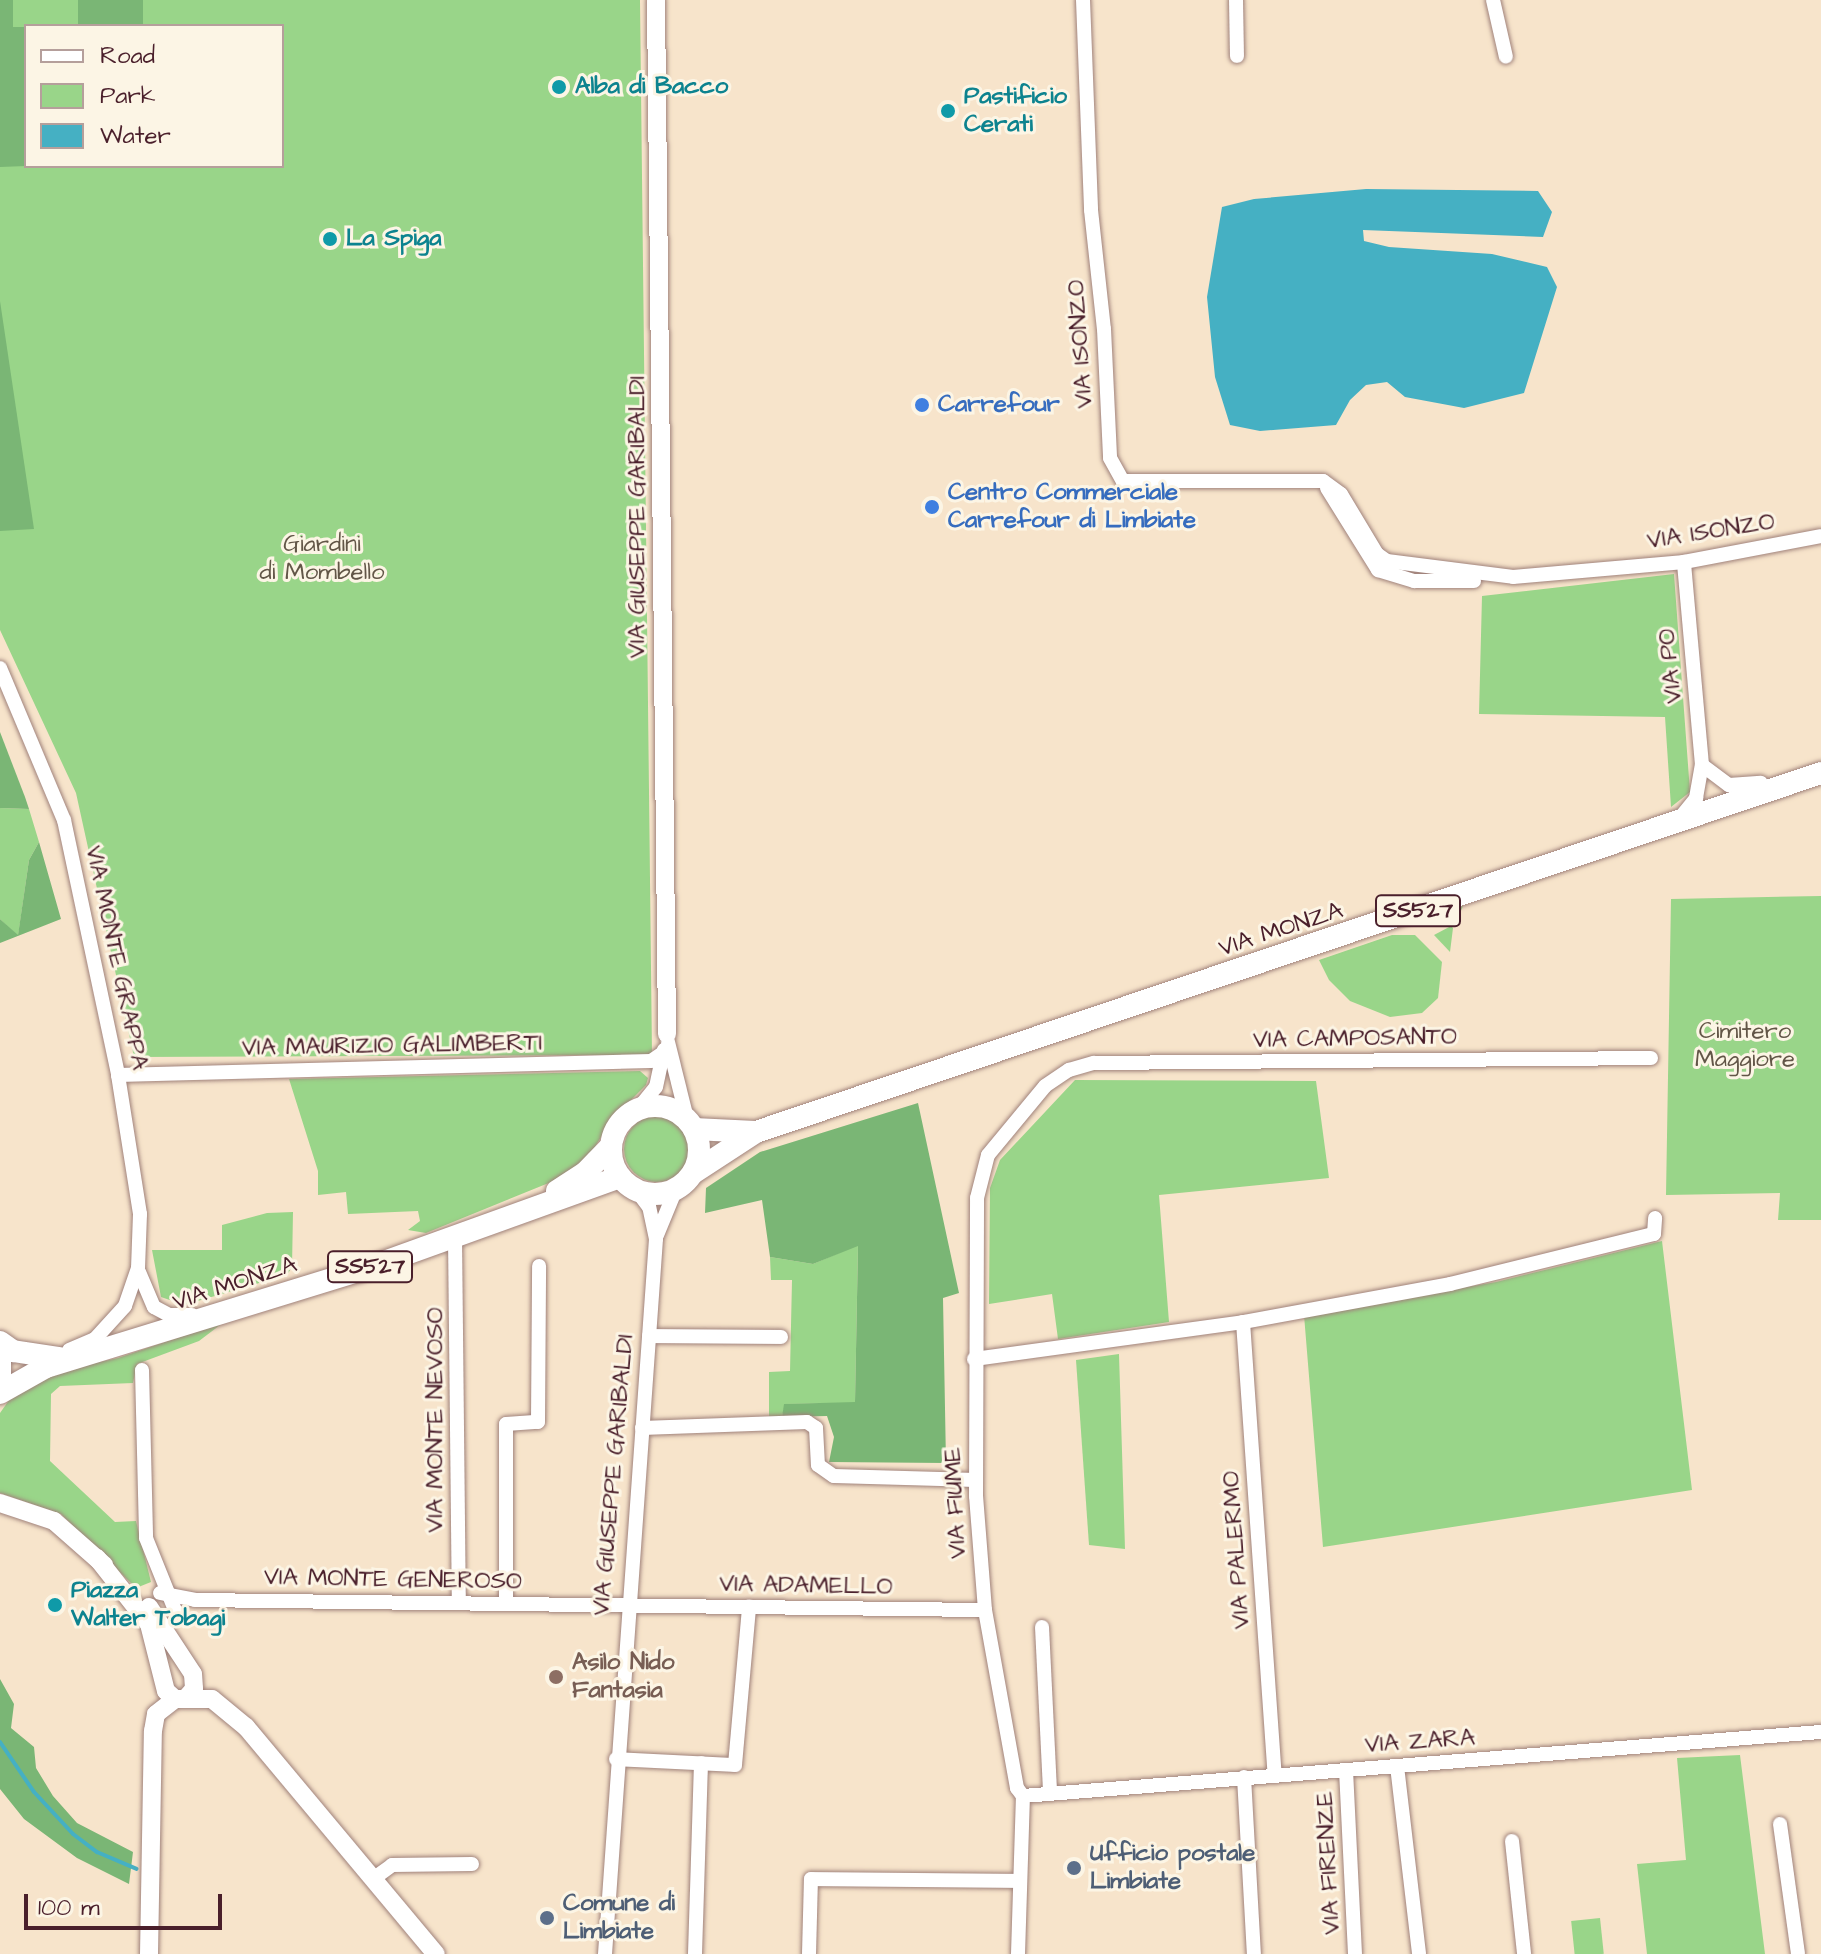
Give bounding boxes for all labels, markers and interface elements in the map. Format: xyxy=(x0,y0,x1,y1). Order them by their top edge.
legend xyxy=(24,24,284,168)
text: Road xyxy=(100,39,155,73)
place label: Alba di Bacco xyxy=(575,73,728,101)
marker: Alba di Bacco xyxy=(550,78,568,96)
text: Park xyxy=(100,79,156,113)
place label: Pastificio Cerati xyxy=(964,83,1067,139)
marker: Pastificio Cerati xyxy=(939,102,957,120)
text: Water xyxy=(100,119,171,153)
place label: La Spiga xyxy=(346,225,441,253)
marker: La Spiga xyxy=(321,230,339,248)
street label: VIA ISONZO xyxy=(1062,279,1100,409)
street label: VIA GIUSEPPE GARIBALDI xyxy=(624,376,652,658)
place label: Carrefour xyxy=(938,391,1060,419)
marker: Carrefour xyxy=(913,396,931,414)
place label: Centro Commerciale Carrefour di Limbiate xyxy=(948,479,1196,535)
marker: Centro Commerciale Carrefour di Limbiate xyxy=(923,498,941,516)
street label: VIA ISONZO xyxy=(1645,508,1777,556)
park label: Giardini di Mombello xyxy=(259,531,385,587)
street label: VIA PO xyxy=(1653,627,1689,705)
street label: VIA MONTE GRAPPA xyxy=(78,843,154,1073)
road number: SS527 xyxy=(1374,893,1462,929)
street label: VIA MONZA xyxy=(1215,896,1347,964)
park label: Cimitero Maggiore xyxy=(1695,1018,1795,1074)
street label: VIA CAMPOSANTO xyxy=(1253,1023,1457,1055)
street label: VIA MAURIZIO GALIMBERTI xyxy=(242,1029,542,1063)
road number: SS527 xyxy=(326,1249,414,1285)
street label: VIA MONZA xyxy=(169,1250,301,1318)
street label: VIA MONTE NEVOSO xyxy=(422,1307,450,1533)
street label: VIA GIUSEPPE GARIBALDI xyxy=(587,1333,641,1617)
street label: VIA FIUME xyxy=(939,1447,973,1559)
street label: VIA PALERMO xyxy=(1217,1470,1257,1630)
street label: VIA MONTE GENEROSO xyxy=(264,1563,522,1597)
street label: VIA ADAMELLO xyxy=(719,1570,893,1602)
place label: Piazza Walter Tobagi xyxy=(71,1577,225,1633)
marker: Piazza Walter Tobagi xyxy=(46,1596,64,1614)
place label: Asilo Nido Fantasia xyxy=(572,1649,674,1705)
marker: Asilo Nido Fantasia xyxy=(547,1668,565,1686)
street label: VIA ZARA xyxy=(1364,1724,1476,1760)
street label: VIA FIRENZE xyxy=(1311,1791,1347,1935)
place label: Ufficio postale Limbiate xyxy=(1090,1840,1255,1896)
marker: Ufficio postale Limbiate xyxy=(1065,1859,1083,1877)
scale bar xyxy=(28,1878,226,1928)
place label: Comune di Limbiate xyxy=(563,1890,675,1946)
text: 100 m xyxy=(38,1891,100,1925)
marker: Comune di Limbiate xyxy=(538,1909,556,1927)

